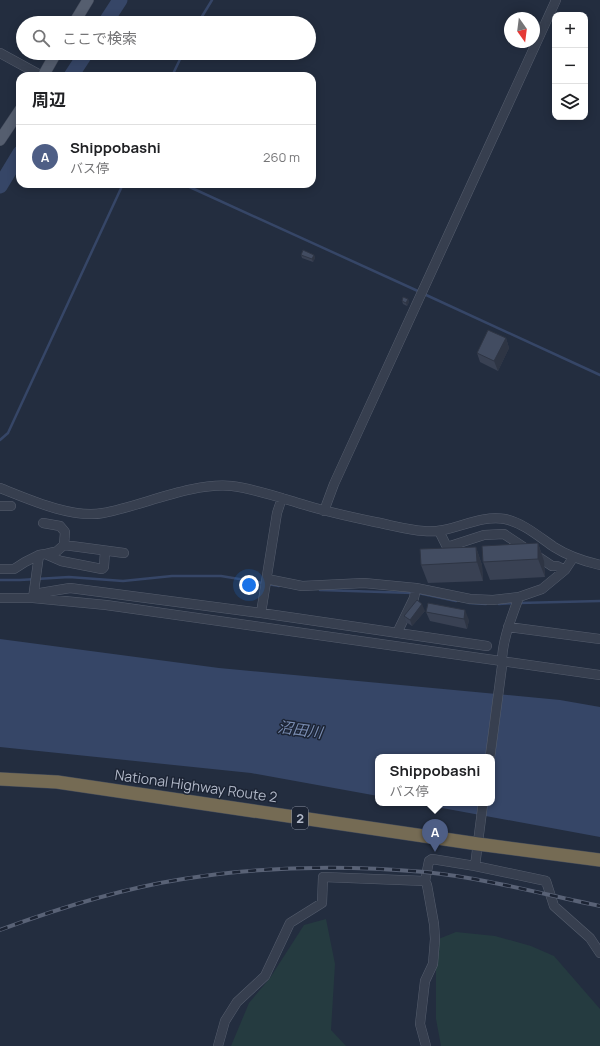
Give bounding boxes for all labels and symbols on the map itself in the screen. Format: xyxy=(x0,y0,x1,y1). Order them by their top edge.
north arrow xyxy=(504,12,540,48)
your location xyxy=(239,575,259,595)
water label: 沼田川 xyxy=(276,716,326,743)
street label: National Highway Route 2 xyxy=(114,765,278,806)
road number: 2 xyxy=(292,807,308,829)
pin: A xyxy=(422,819,448,852)

